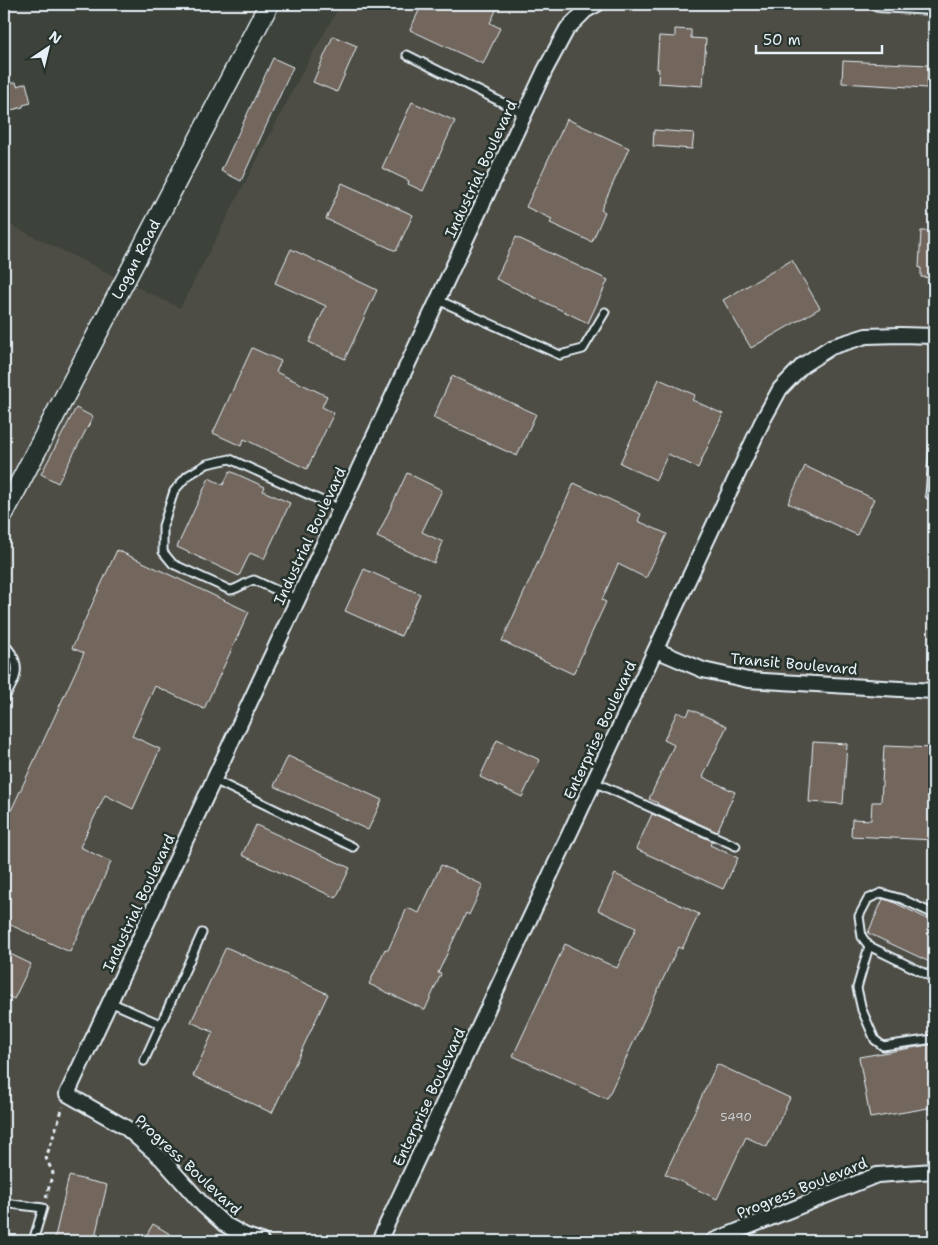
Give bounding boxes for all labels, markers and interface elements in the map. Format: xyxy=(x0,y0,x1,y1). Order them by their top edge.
north arrow xyxy=(22,22,72,72)
scale bar xyxy=(756,22,882,54)
text: N xyxy=(46,27,65,48)
text: 50 m xyxy=(763,30,801,50)
street label: Industrial Boulevard xyxy=(440,96,522,241)
street label: Logan Road xyxy=(107,215,165,303)
street label: Industrial Boulevard xyxy=(269,463,351,608)
street label: Transit Boulevard xyxy=(730,648,859,680)
street label: Enterprise Boulevard xyxy=(559,657,641,803)
street label: Industrial Boulevard xyxy=(98,830,180,975)
street label: Enterprise Boulevard xyxy=(388,1024,470,1170)
house number: 5490 xyxy=(720,1109,752,1125)
street label: Progress Boulevard xyxy=(130,1110,246,1220)
street label: Progress Boulevard xyxy=(734,1153,871,1223)

